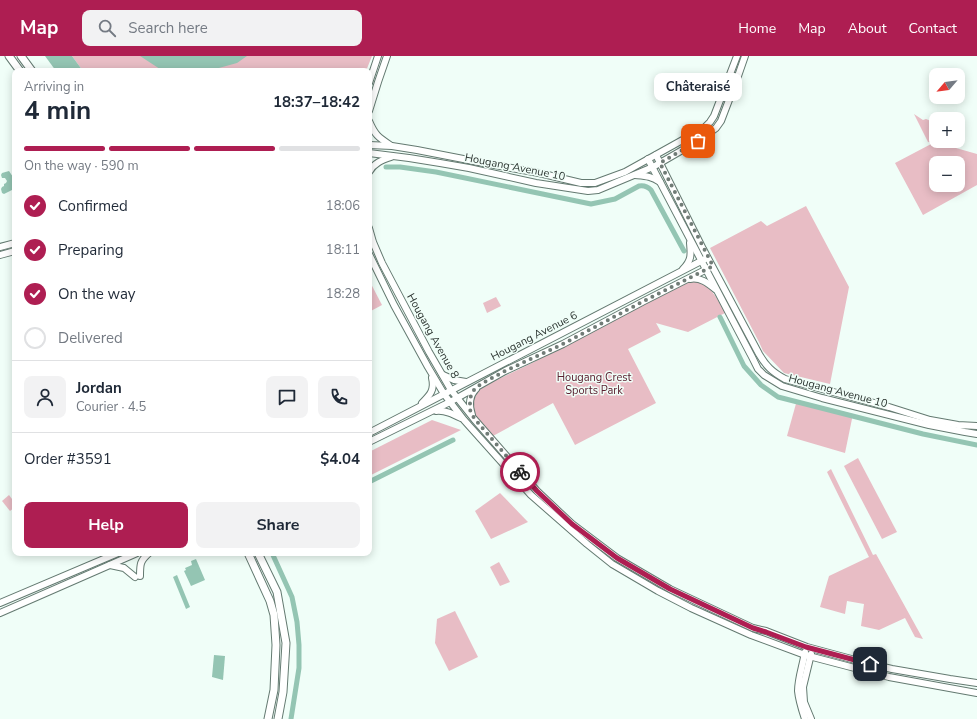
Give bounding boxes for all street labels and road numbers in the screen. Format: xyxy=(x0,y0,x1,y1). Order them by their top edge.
street label: Hougang Avenue 10 xyxy=(464,150,567,184)
street label: Hougang Avenue 8 xyxy=(403,291,463,382)
street label: Hougang Avenue 6 xyxy=(488,308,580,364)
street label: Hougang Avenue 10 xyxy=(787,371,890,412)

